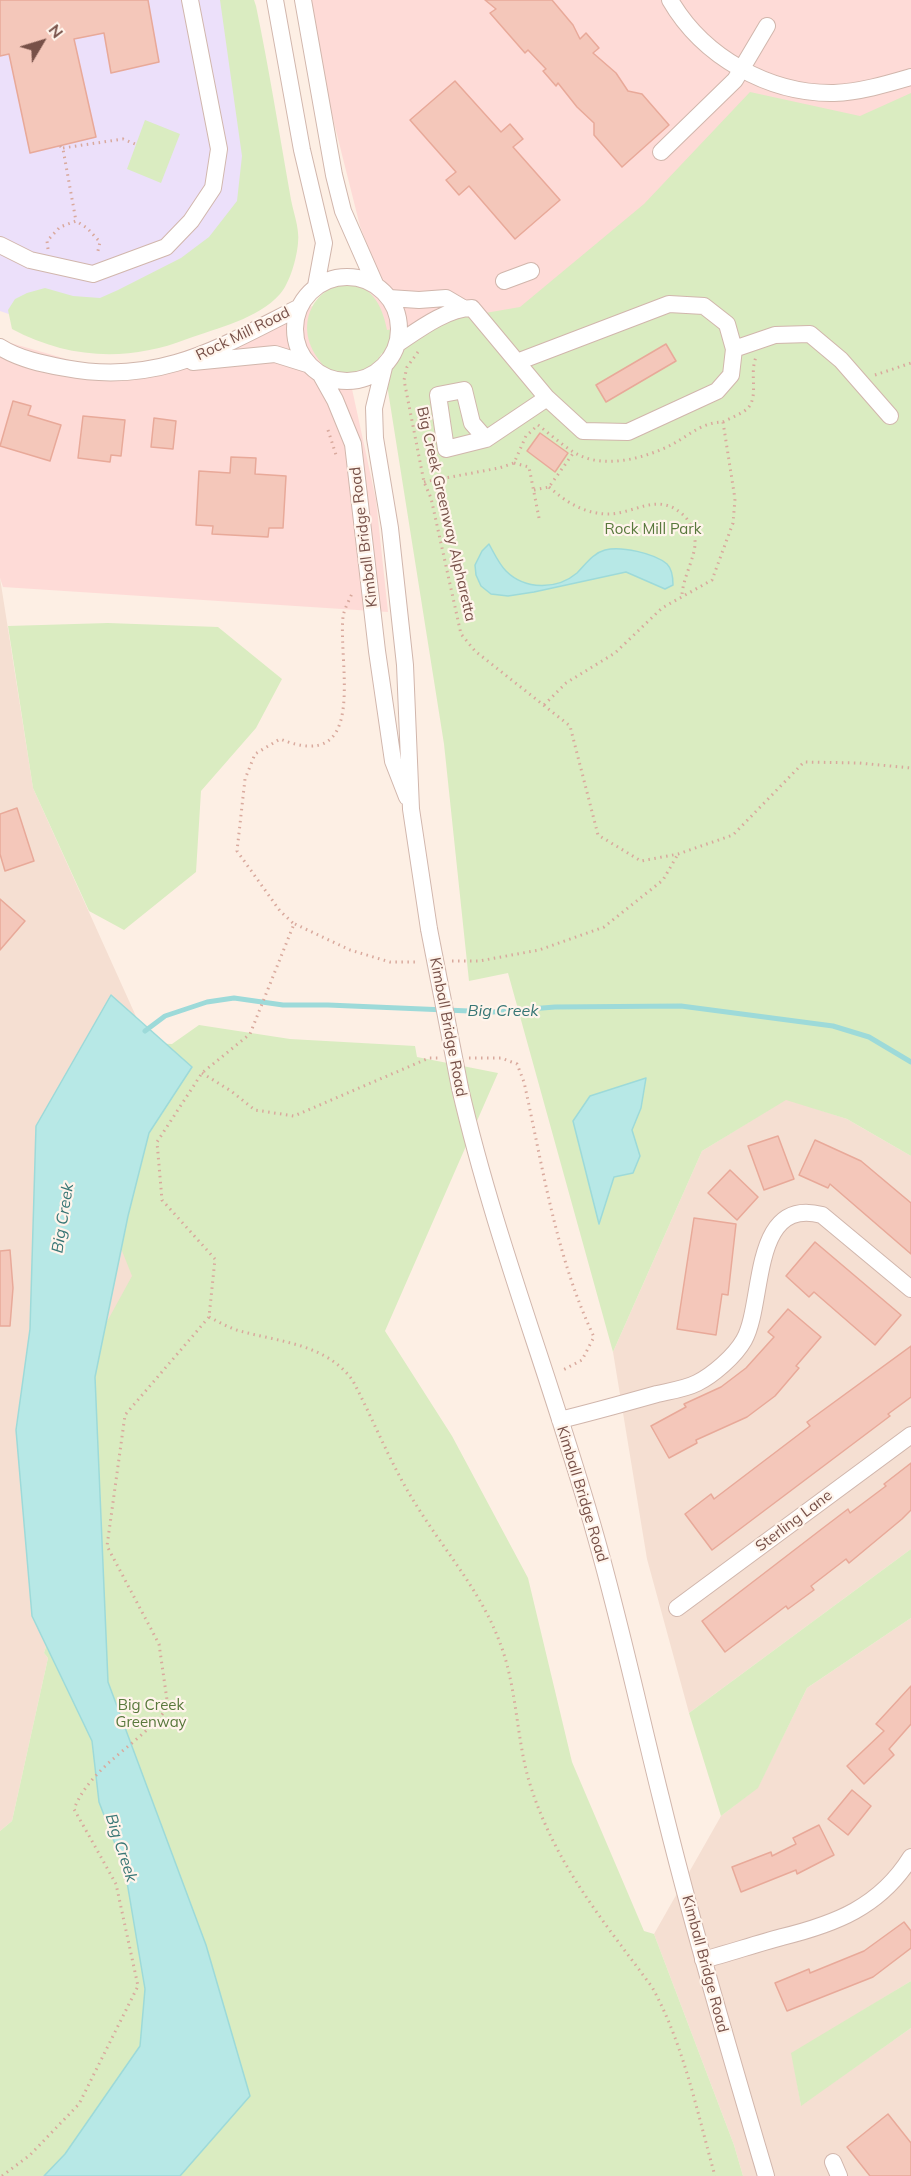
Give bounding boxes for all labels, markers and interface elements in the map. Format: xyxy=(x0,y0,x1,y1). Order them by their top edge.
north arrow xyxy=(12,12,72,72)
text: N xyxy=(45,20,68,42)
street label: Rock Mill Road xyxy=(193,304,293,364)
street label: Big Creek Greenway Alpharetta xyxy=(413,405,479,623)
street label: Kimball Bridge Road xyxy=(346,466,382,608)
park label: Rock Mill Park xyxy=(605,520,701,538)
street label: Kimball Bridge Road xyxy=(426,956,470,1098)
water label: Big Creek xyxy=(468,1001,538,1021)
water label: Big Creek xyxy=(48,1182,78,1254)
street label: Kimball Bridge Road xyxy=(553,1424,611,1564)
street label: Sterling Lane xyxy=(752,1486,836,1556)
park label: Big Creek Greenway xyxy=(115,1696,187,1731)
water label: Big Creek xyxy=(101,1811,141,1885)
street label: Kimball Bridge Road xyxy=(678,1893,732,2035)

